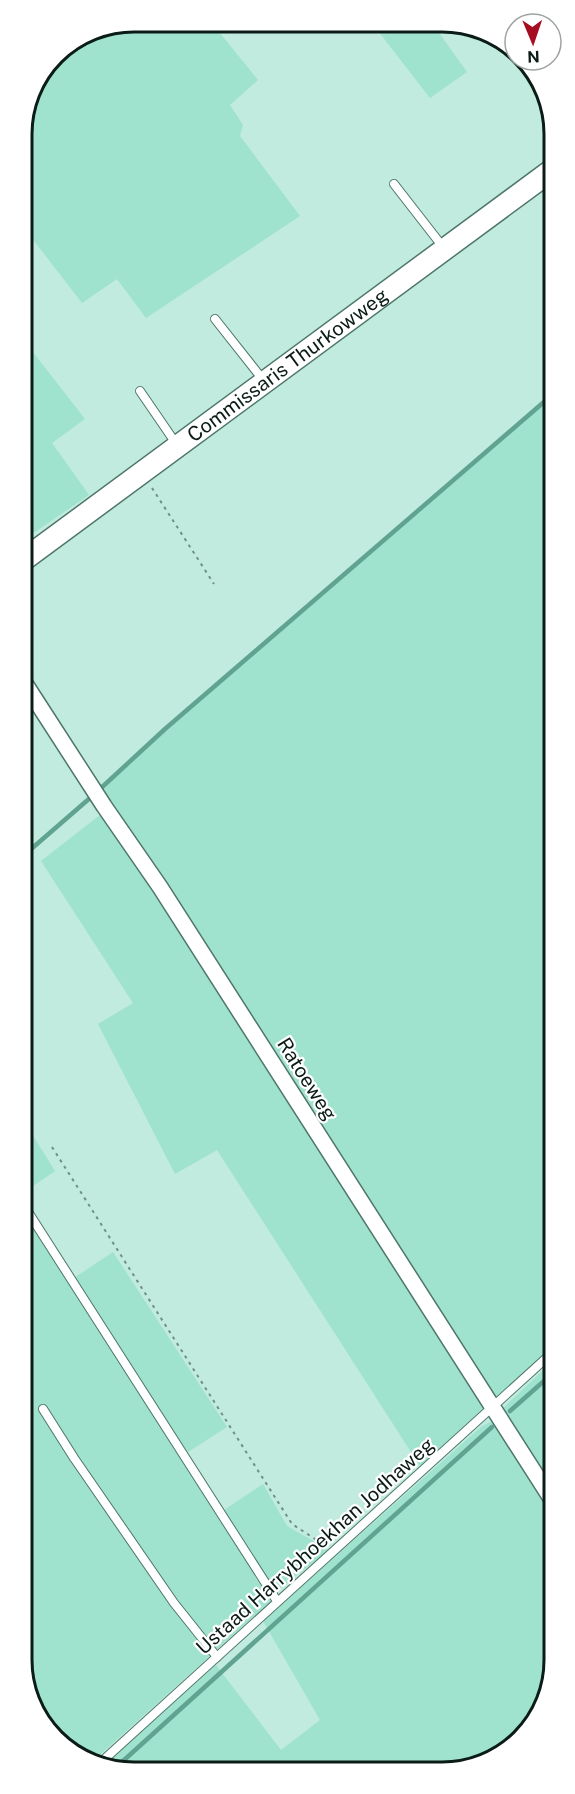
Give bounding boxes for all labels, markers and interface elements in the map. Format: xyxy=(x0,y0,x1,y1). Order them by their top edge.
north arrow xyxy=(503,12,563,72)
text: N xyxy=(527,47,540,66)
street label: Commissaris Thurkowweg xyxy=(182,283,393,447)
street label: Ratoeweg xyxy=(272,1033,342,1125)
street label: Ustaad Harrybhoekhan Jodhaweg xyxy=(191,1433,439,1659)

